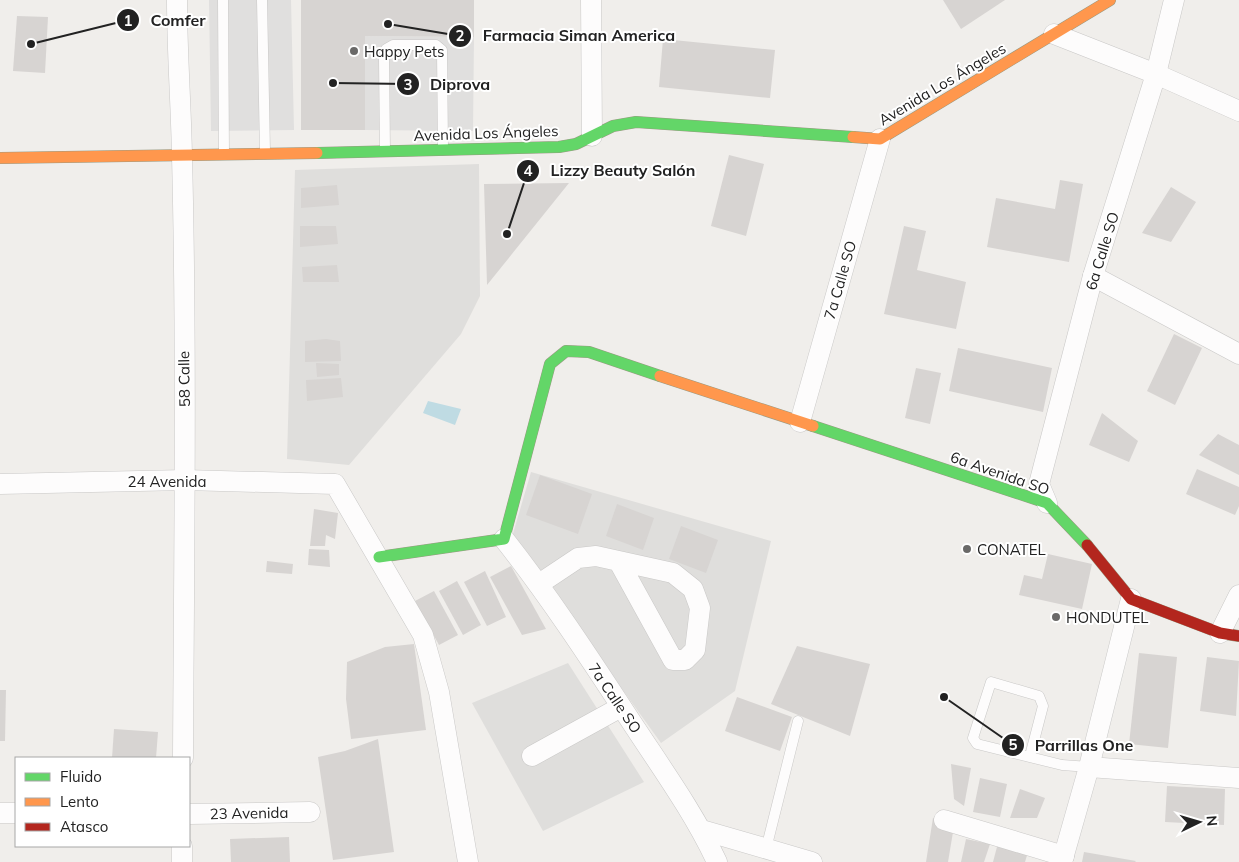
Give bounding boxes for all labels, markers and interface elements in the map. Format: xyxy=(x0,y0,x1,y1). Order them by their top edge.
callout: Comfer xyxy=(116,5,216,36)
text: Comfer xyxy=(151,10,206,30)
text: 1 xyxy=(123,11,133,30)
callout: Farmacia Siman America xyxy=(448,20,685,51)
text: Farmacia Siman America xyxy=(483,25,675,45)
text: 2 xyxy=(455,26,465,45)
street label: Avenida Los Ángeles xyxy=(875,38,1009,130)
place label: Happy Pets xyxy=(364,42,445,61)
marker: Happy Pets xyxy=(348,45,360,57)
callout: Diprova xyxy=(395,69,501,100)
text: Diprova xyxy=(430,74,490,94)
text: 3 xyxy=(403,75,413,94)
street label: Avenida Los Ángeles xyxy=(413,121,559,145)
callout: Lizzy Beauty Salón xyxy=(516,155,706,186)
text: Lizzy Beauty Salón xyxy=(551,160,695,180)
text: 4 xyxy=(523,161,533,180)
street label: 6a Calle SO xyxy=(1081,209,1123,293)
street label: 7a Calle SO xyxy=(820,238,860,322)
street label: 58 Calle xyxy=(174,351,194,407)
street label: 6a Avenida SO xyxy=(948,447,1052,499)
street label: 24 Avenida xyxy=(128,472,206,491)
place label: CONATEL xyxy=(977,540,1046,559)
marker: CONATEL xyxy=(961,543,973,555)
place label: HONDUTEL xyxy=(1066,608,1149,627)
marker: HONDUTEL xyxy=(1050,611,1062,623)
street label: 7a Calle SO xyxy=(584,659,646,737)
callout: Parrillas One xyxy=(1000,730,1144,761)
text: 5 xyxy=(1008,735,1018,754)
text: Parrillas One xyxy=(1035,735,1134,755)
legend xyxy=(15,757,190,847)
text: Fluido xyxy=(60,767,102,786)
text: Lento xyxy=(60,792,99,811)
north arrow xyxy=(1174,797,1224,847)
street label: 23 Avenida xyxy=(209,803,289,823)
text: N xyxy=(1203,815,1221,827)
text: Atasco xyxy=(60,817,108,836)

